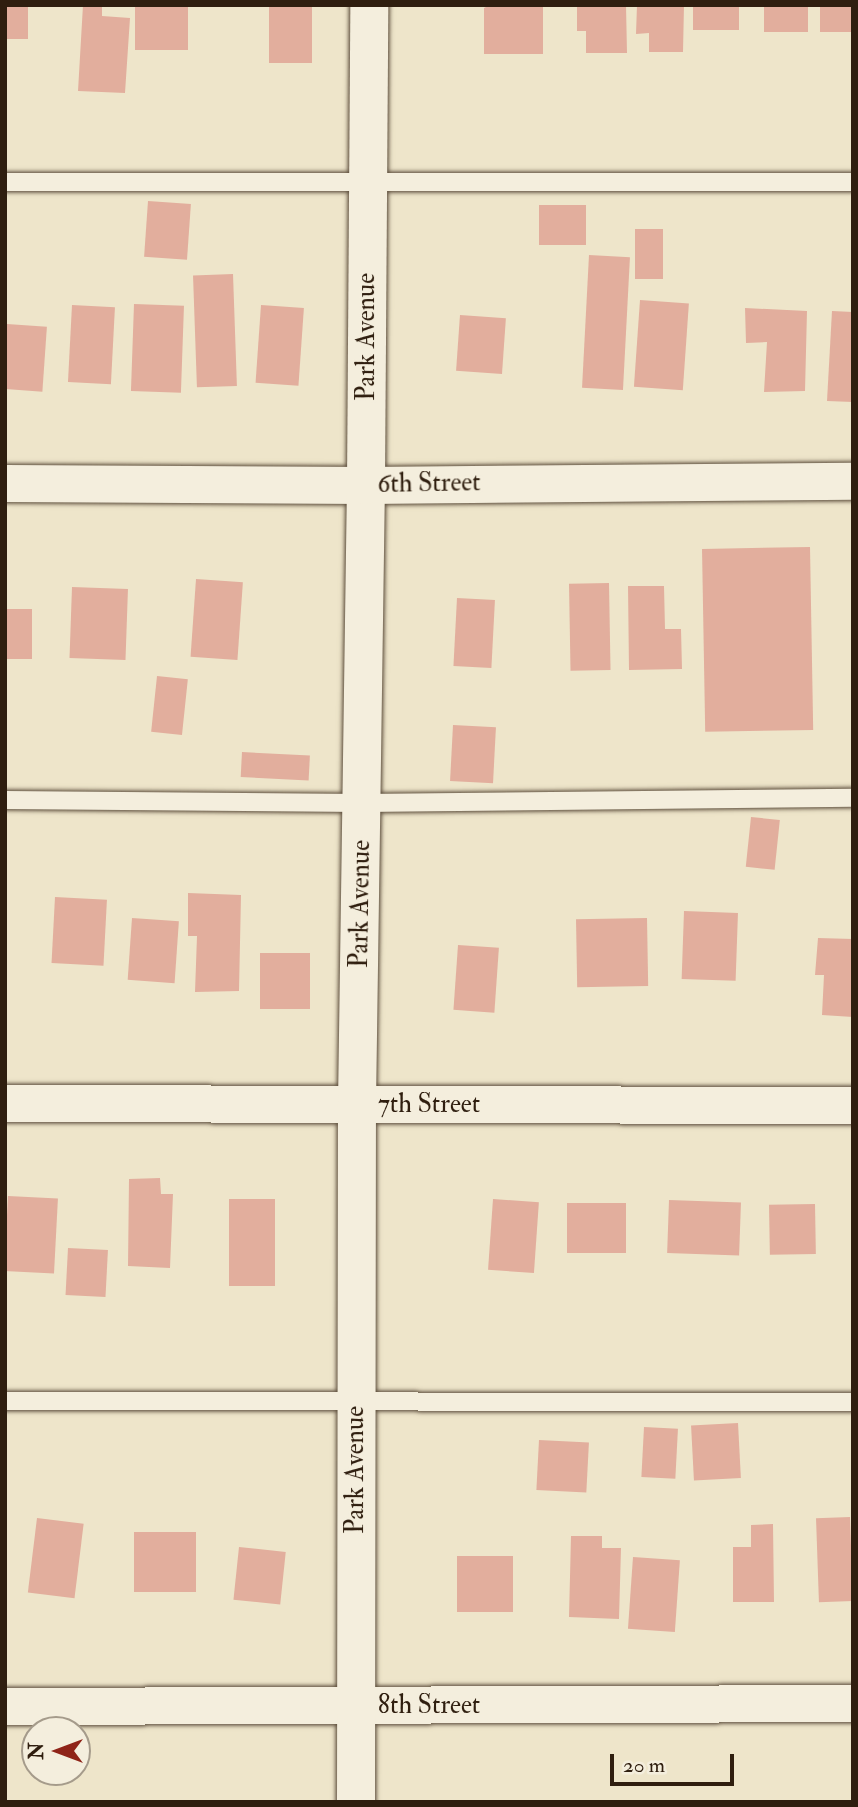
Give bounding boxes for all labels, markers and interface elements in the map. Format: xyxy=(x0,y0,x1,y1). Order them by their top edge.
street label: Park Avenue xyxy=(351,273,383,401)
street label: 6th Street xyxy=(377,468,481,500)
street label: Park Avenue xyxy=(344,840,378,968)
street label: 7th Street xyxy=(378,1089,480,1121)
street label: Park Avenue xyxy=(340,1406,372,1534)
street label: 8th Street xyxy=(378,1690,480,1722)
north arrow xyxy=(21,1716,91,1786)
scale bar xyxy=(613,1741,737,1785)
text: N xyxy=(25,1743,49,1760)
text: 20 m xyxy=(623,1752,665,1779)

